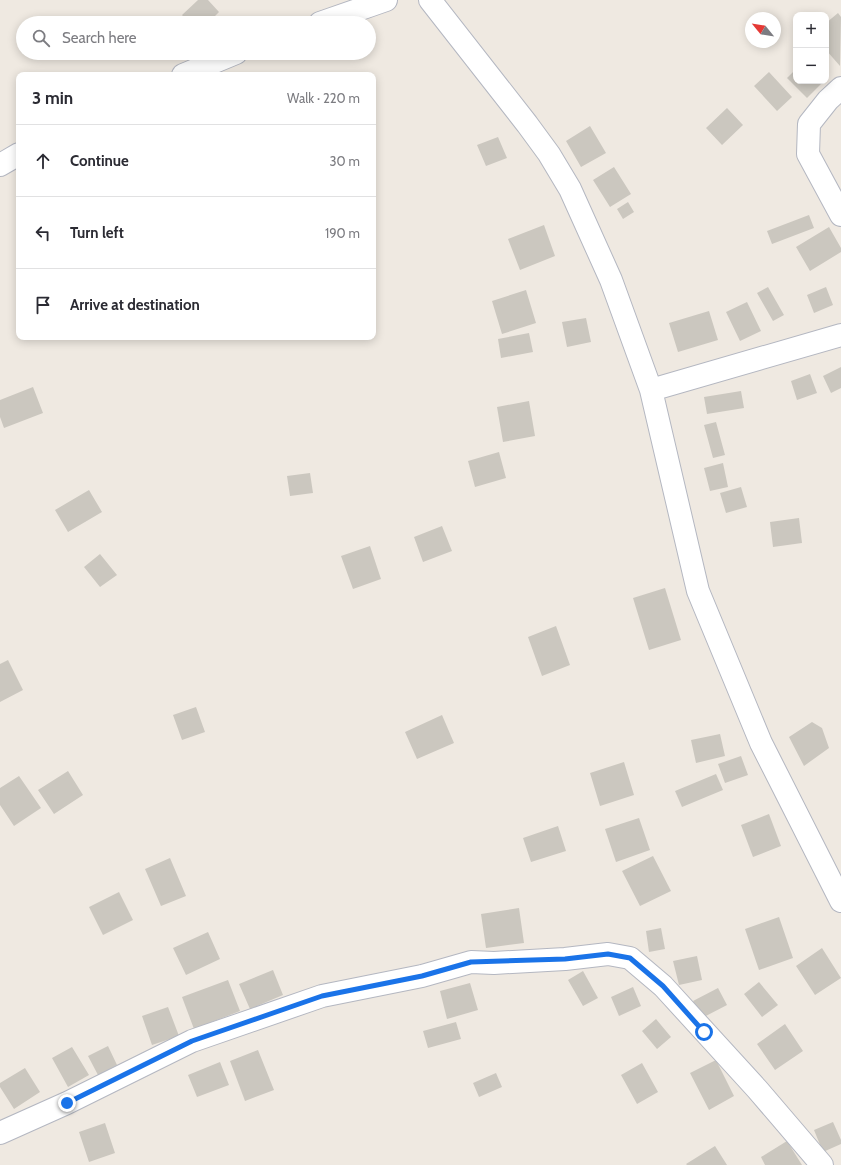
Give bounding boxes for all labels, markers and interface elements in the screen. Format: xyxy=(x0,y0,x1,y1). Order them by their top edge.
north arrow xyxy=(745,12,781,48)
map controls xyxy=(793,12,829,84)
button: + xyxy=(793,12,829,48)
search box xyxy=(16,16,376,60)
icon: search xyxy=(30,27,52,49)
text: Search here xyxy=(62,29,137,47)
button: − xyxy=(793,48,829,84)
text: 3 min xyxy=(32,88,73,108)
text: Walk · 220 m xyxy=(287,90,360,106)
icon: ahead xyxy=(32,150,54,172)
text: Continue xyxy=(70,152,129,170)
text: 30 m xyxy=(330,153,360,169)
icon: left xyxy=(32,222,54,244)
text: Turn left xyxy=(70,224,124,242)
text: 190 m xyxy=(325,225,360,241)
icon: arrive xyxy=(32,294,54,316)
text: Arrive at destination xyxy=(70,296,200,314)
route start xyxy=(695,1023,713,1041)
route end xyxy=(58,1094,76,1112)

